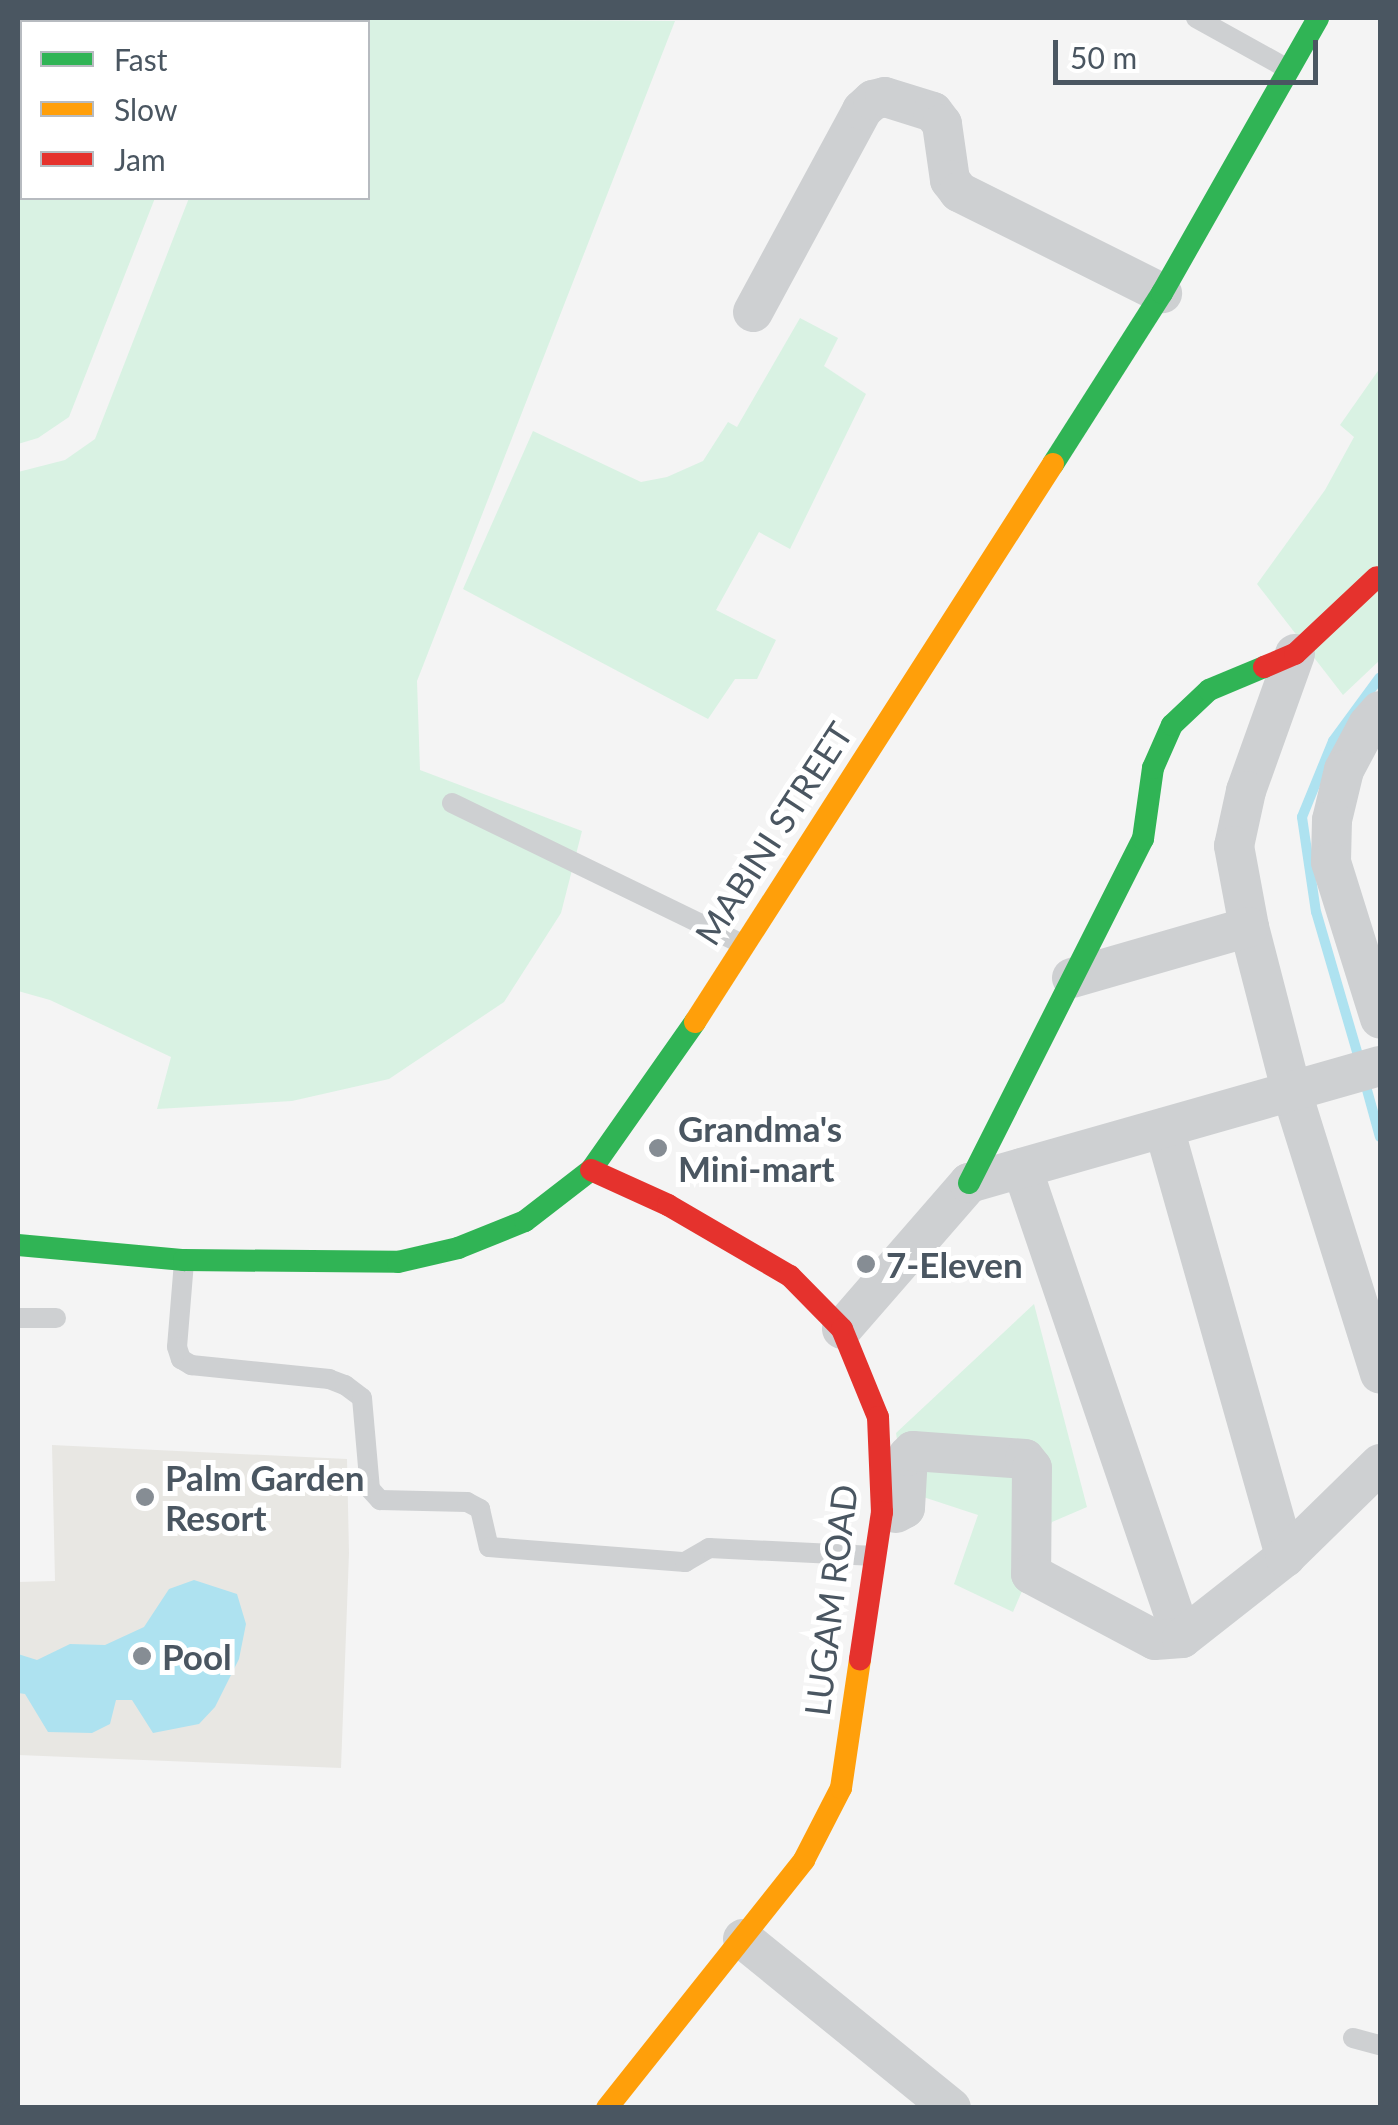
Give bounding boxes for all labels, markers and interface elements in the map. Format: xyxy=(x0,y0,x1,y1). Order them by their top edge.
legend xyxy=(20,20,370,200)
scale bar xyxy=(1058,20,1323,82)
text: 50 m xyxy=(1070,39,1137,75)
text: Fast xyxy=(114,41,168,77)
text: Slow xyxy=(114,91,177,127)
text: Jam xyxy=(114,141,166,177)
street label: MABINI STREET xyxy=(685,714,861,952)
place label: Grandma's Mini-mart xyxy=(678,1107,842,1189)
marker: Grandma's Mini-mart xyxy=(647,1137,669,1159)
place label: 7-Eleven xyxy=(886,1243,1023,1285)
marker: 7-Eleven xyxy=(855,1253,877,1275)
place label: Palm Garden Resort xyxy=(165,1456,364,1538)
street label: LUGAM ROAD xyxy=(795,1482,865,1718)
marker: Palm Garden Resort xyxy=(134,1486,156,1508)
place label: Pool xyxy=(162,1635,232,1677)
marker: Pool xyxy=(131,1645,153,1667)

